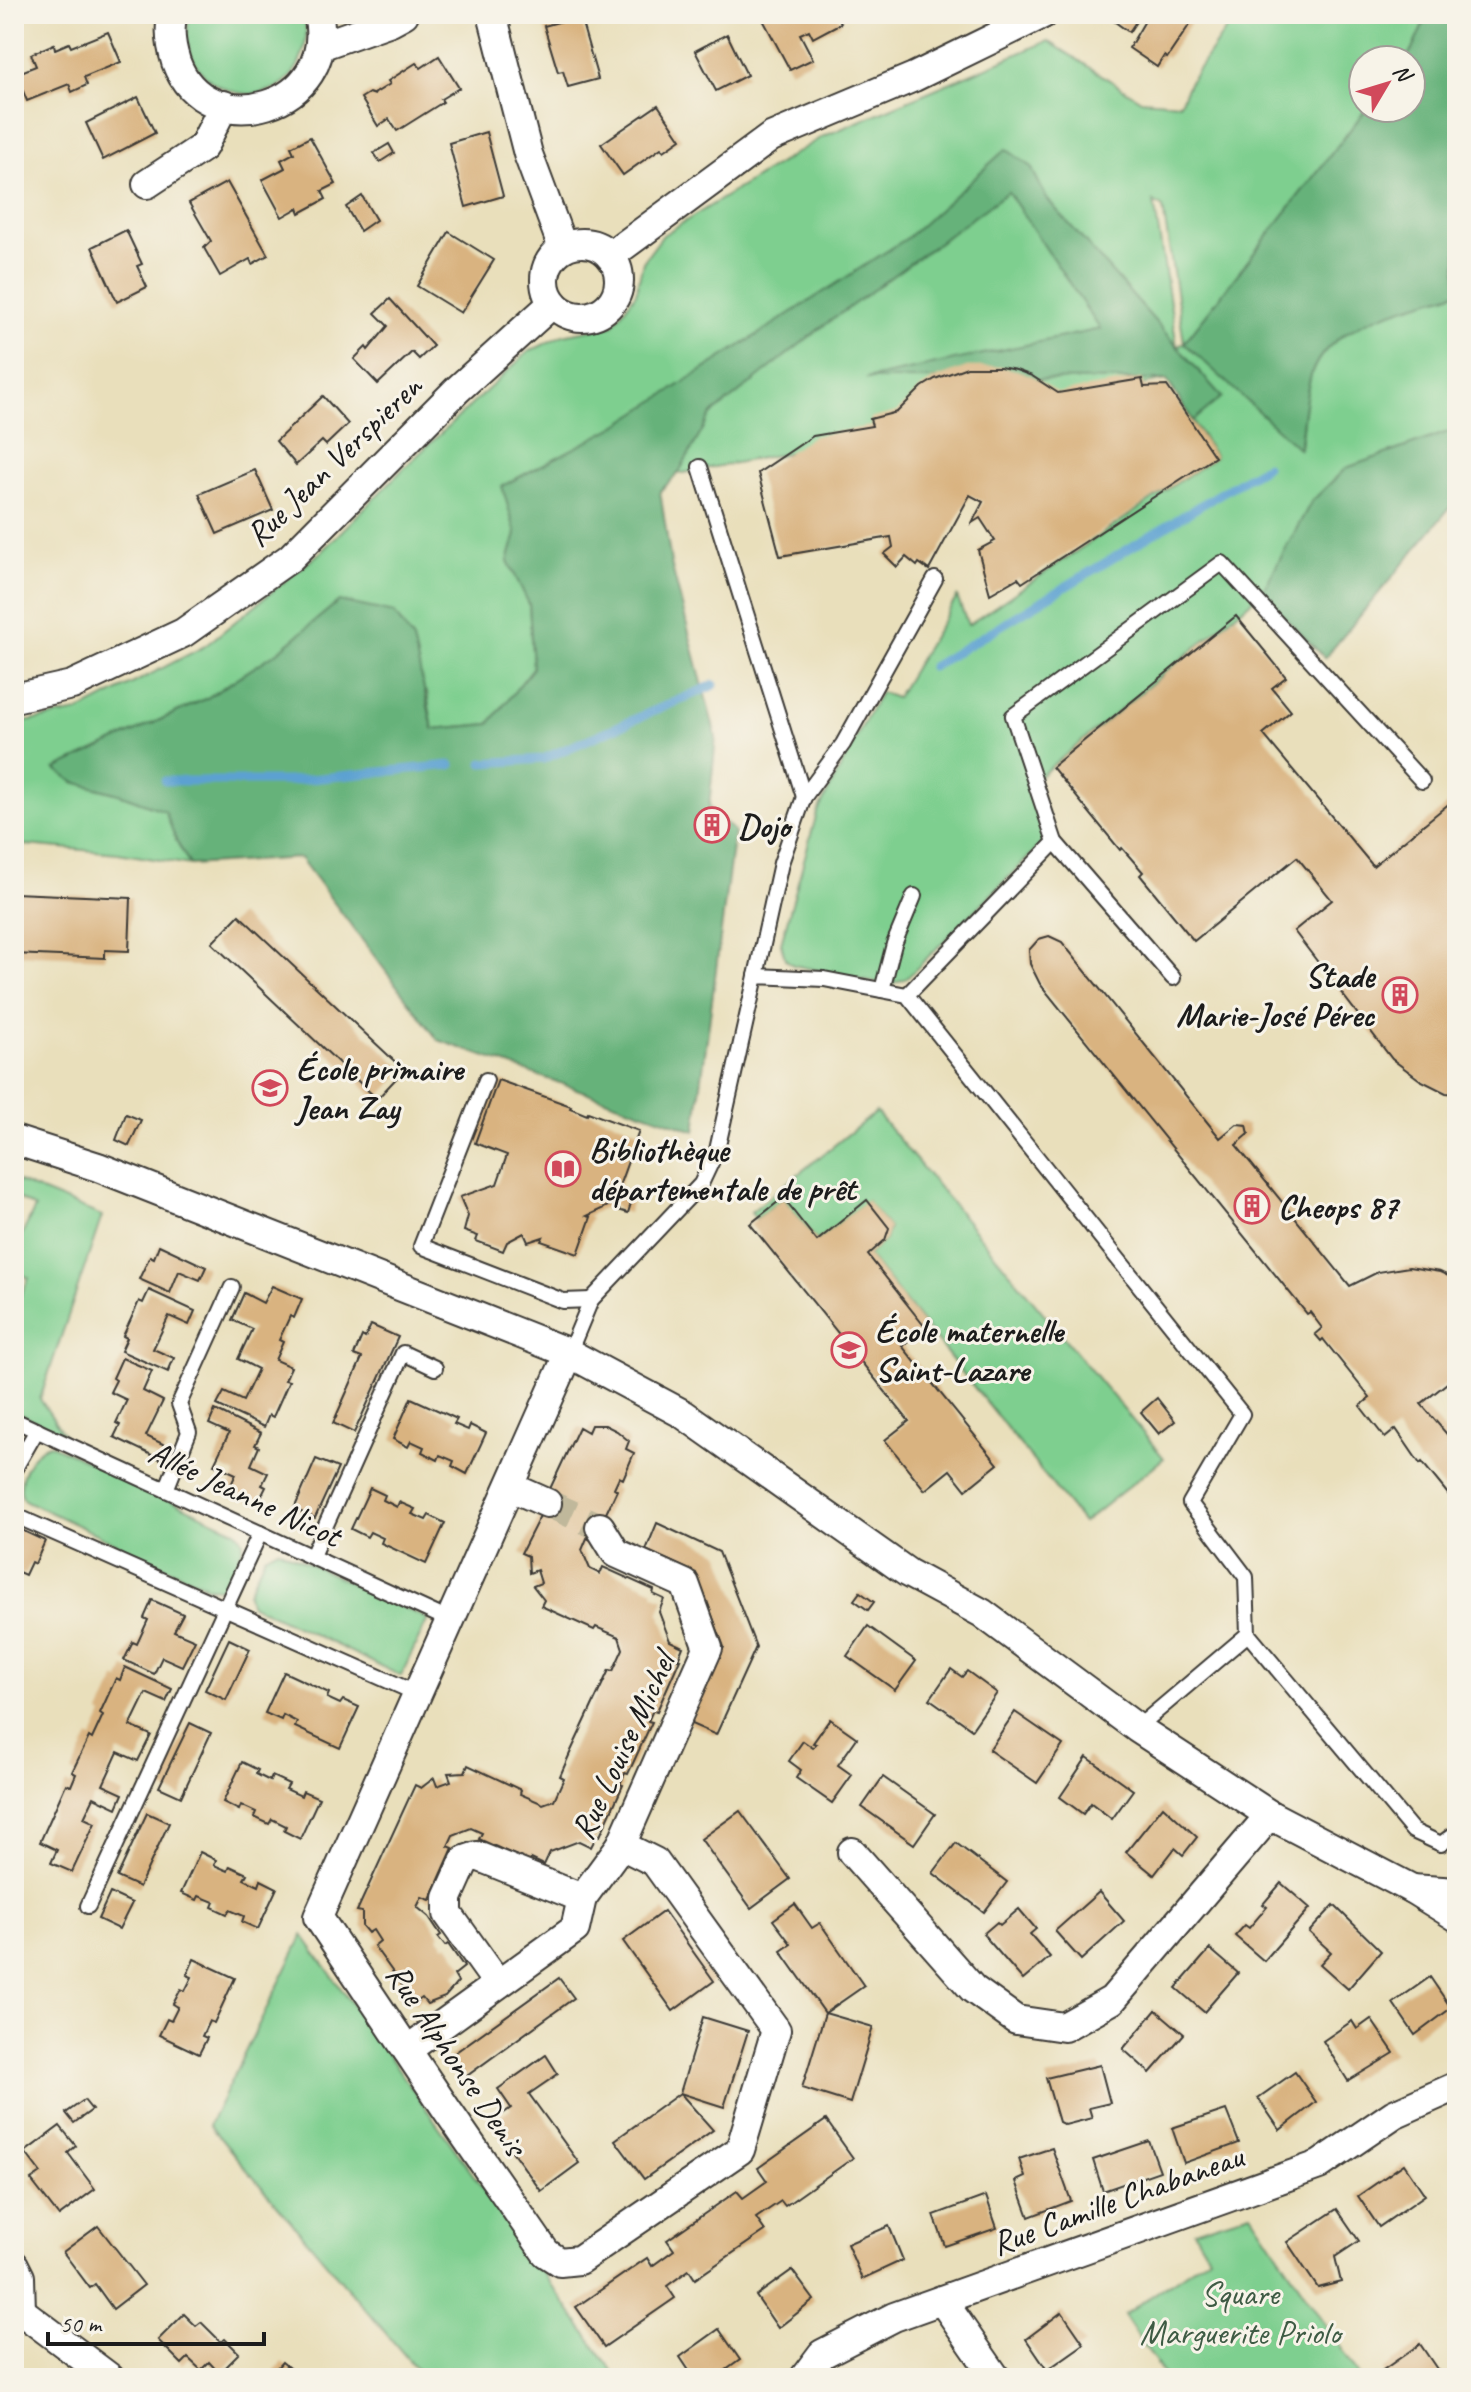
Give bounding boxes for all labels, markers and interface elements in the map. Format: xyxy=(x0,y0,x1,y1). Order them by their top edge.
north arrow xyxy=(1347,44,1427,124)
text: N xyxy=(1387,58,1419,89)
street label: Rue Jean Verspieren xyxy=(236,364,432,555)
place label: Dojo xyxy=(738,804,794,847)
building icon: Dojo xyxy=(693,806,731,844)
place label: Stade Marie-José Pérec xyxy=(1176,954,1377,1036)
building icon: Stade Marie-José Pérec xyxy=(1381,976,1419,1014)
place label: École primaire Jean Zay xyxy=(294,1047,466,1129)
school or university icon: École primaire Jean Zay xyxy=(251,1069,289,1107)
place label: Bibliothèque départementale de prêt xyxy=(589,1128,859,1210)
library icon: Bibliothèque départementale de prêt xyxy=(544,1150,582,1188)
place label: Cheops 87 xyxy=(1278,1185,1401,1228)
building icon: Cheops 87 xyxy=(1233,1187,1271,1225)
place label: École maternelle Saint-Lazare xyxy=(875,1309,1065,1391)
school or university icon: École maternelle Saint-Lazare xyxy=(830,1331,868,1369)
street label: Allée Jeanne Nicot xyxy=(142,1430,351,1558)
street label: Rue Louise Michel xyxy=(561,1640,687,1846)
street label: Rue Alphonse Denis xyxy=(377,1955,538,2166)
street label: Rue Camille Chabaneau xyxy=(986,2133,1251,2265)
park label: Square Marguerite Priolo xyxy=(1140,2272,1344,2354)
scale bar xyxy=(48,2296,264,2346)
text: 50 m xyxy=(60,2309,103,2339)

